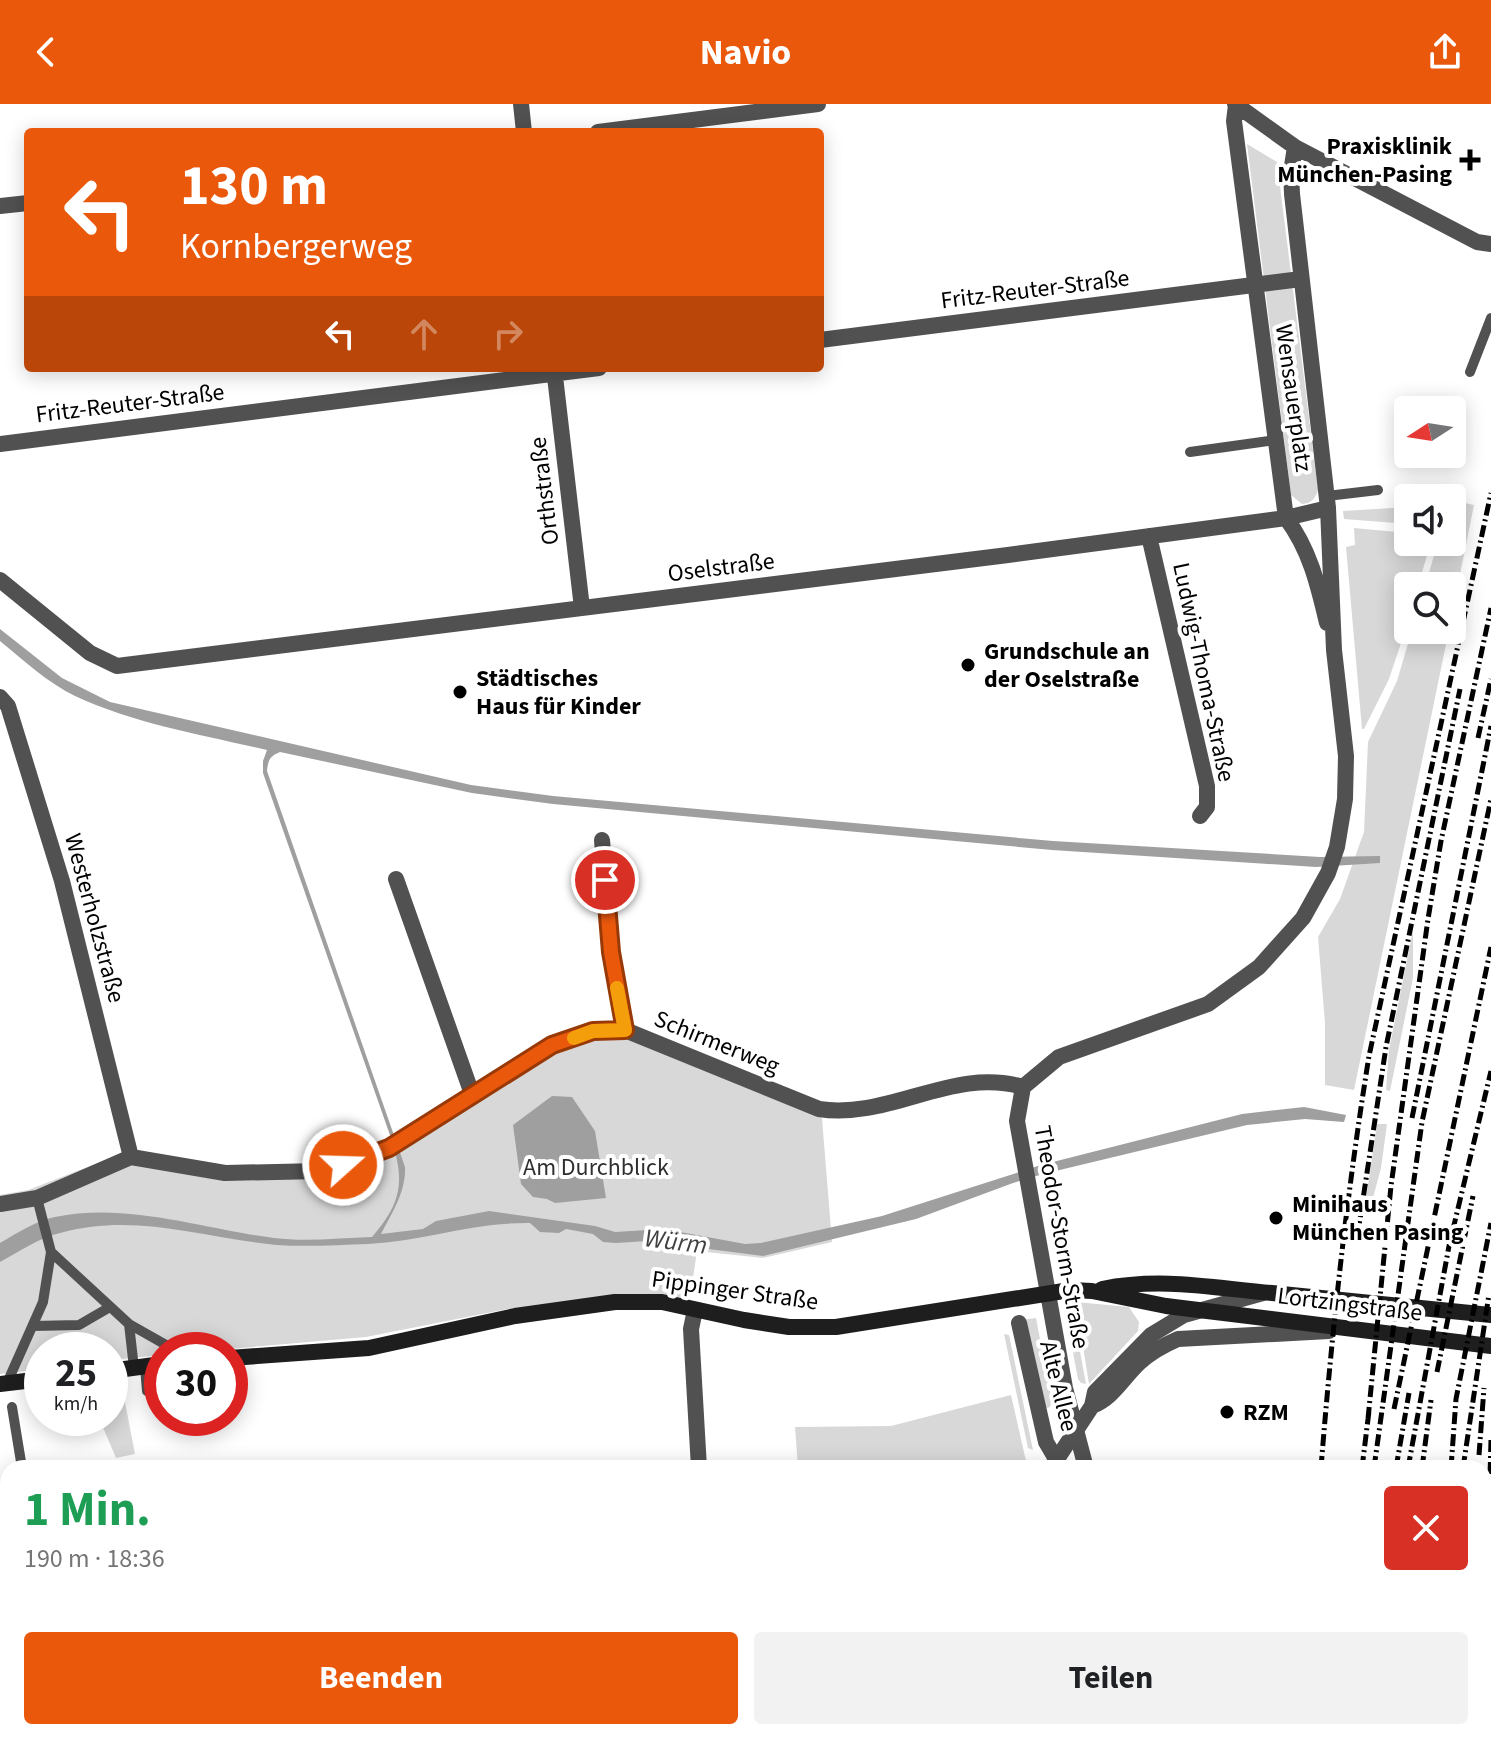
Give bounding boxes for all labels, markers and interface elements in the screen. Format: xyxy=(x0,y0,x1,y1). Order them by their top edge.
text: Navio xyxy=(700,27,791,78)
icon: back xyxy=(24,30,68,74)
icon: share xyxy=(1423,30,1467,74)
place label: Praxisklinik München-Pasing xyxy=(1277,129,1453,192)
text: 130 m xyxy=(180,147,328,226)
marker: Praxisklinik München-Pasing xyxy=(1459,149,1481,171)
icon: left xyxy=(48,160,152,264)
text: Kornbergerweg xyxy=(180,221,412,272)
street label: Fritz-Reuter-Straße xyxy=(939,261,1131,318)
icon: left xyxy=(318,312,362,356)
icon: ahead xyxy=(402,312,446,356)
icon: right xyxy=(486,312,530,356)
street label: Wensauerplatz xyxy=(1266,322,1321,474)
street label: Fritz-Reuter-Straße xyxy=(34,375,226,432)
north arrow xyxy=(1394,396,1466,468)
map controls xyxy=(1394,396,1466,644)
street label: Orthstraße xyxy=(521,435,568,547)
button: sound xyxy=(1394,484,1466,556)
street label: Oselstraße xyxy=(666,544,776,591)
street label: Ludwig-Thoma-Straße xyxy=(1163,559,1244,785)
button: search xyxy=(1394,572,1466,644)
place label: Grundschule an der Oselstraße xyxy=(984,634,1150,697)
marker: Grundschule an der Oselstraße xyxy=(959,656,977,674)
place label: Städtisches Haus für Kinder xyxy=(476,661,641,724)
marker: Städtisches Haus für Kinder xyxy=(451,683,469,701)
street label: Westerholzstraße xyxy=(55,830,134,1007)
pin xyxy=(571,846,639,914)
icon: arrive xyxy=(583,858,627,902)
street label: Schirmerweg xyxy=(649,1001,785,1084)
position arrow xyxy=(301,1123,385,1207)
street label: Theodor-Storm-Straße xyxy=(1025,1123,1098,1352)
park label: Am Durchblick xyxy=(523,1150,669,1185)
place label: Minihaus München Pasing xyxy=(1292,1187,1464,1250)
marker: Minihaus München Pasing xyxy=(1267,1209,1285,1227)
water label: Würm xyxy=(642,1219,709,1264)
street label: Pippinger Straße xyxy=(649,1261,821,1320)
street label: Lortzingstraße xyxy=(1276,1278,1424,1331)
speed limit sign: 30 xyxy=(144,1332,248,1436)
street label: Alte Allee xyxy=(1030,1337,1087,1435)
text: 25 xyxy=(55,1345,97,1402)
text: km/h xyxy=(54,1390,98,1418)
place label: RZM xyxy=(1243,1395,1289,1430)
marker: RZM xyxy=(1218,1403,1236,1421)
text: 1 Min. xyxy=(24,1476,151,1544)
button: close xyxy=(1384,1486,1468,1570)
text: 190 m · 18:36 xyxy=(24,1540,165,1577)
button: Beenden xyxy=(24,1632,738,1724)
button: Teilen xyxy=(754,1632,1468,1724)

